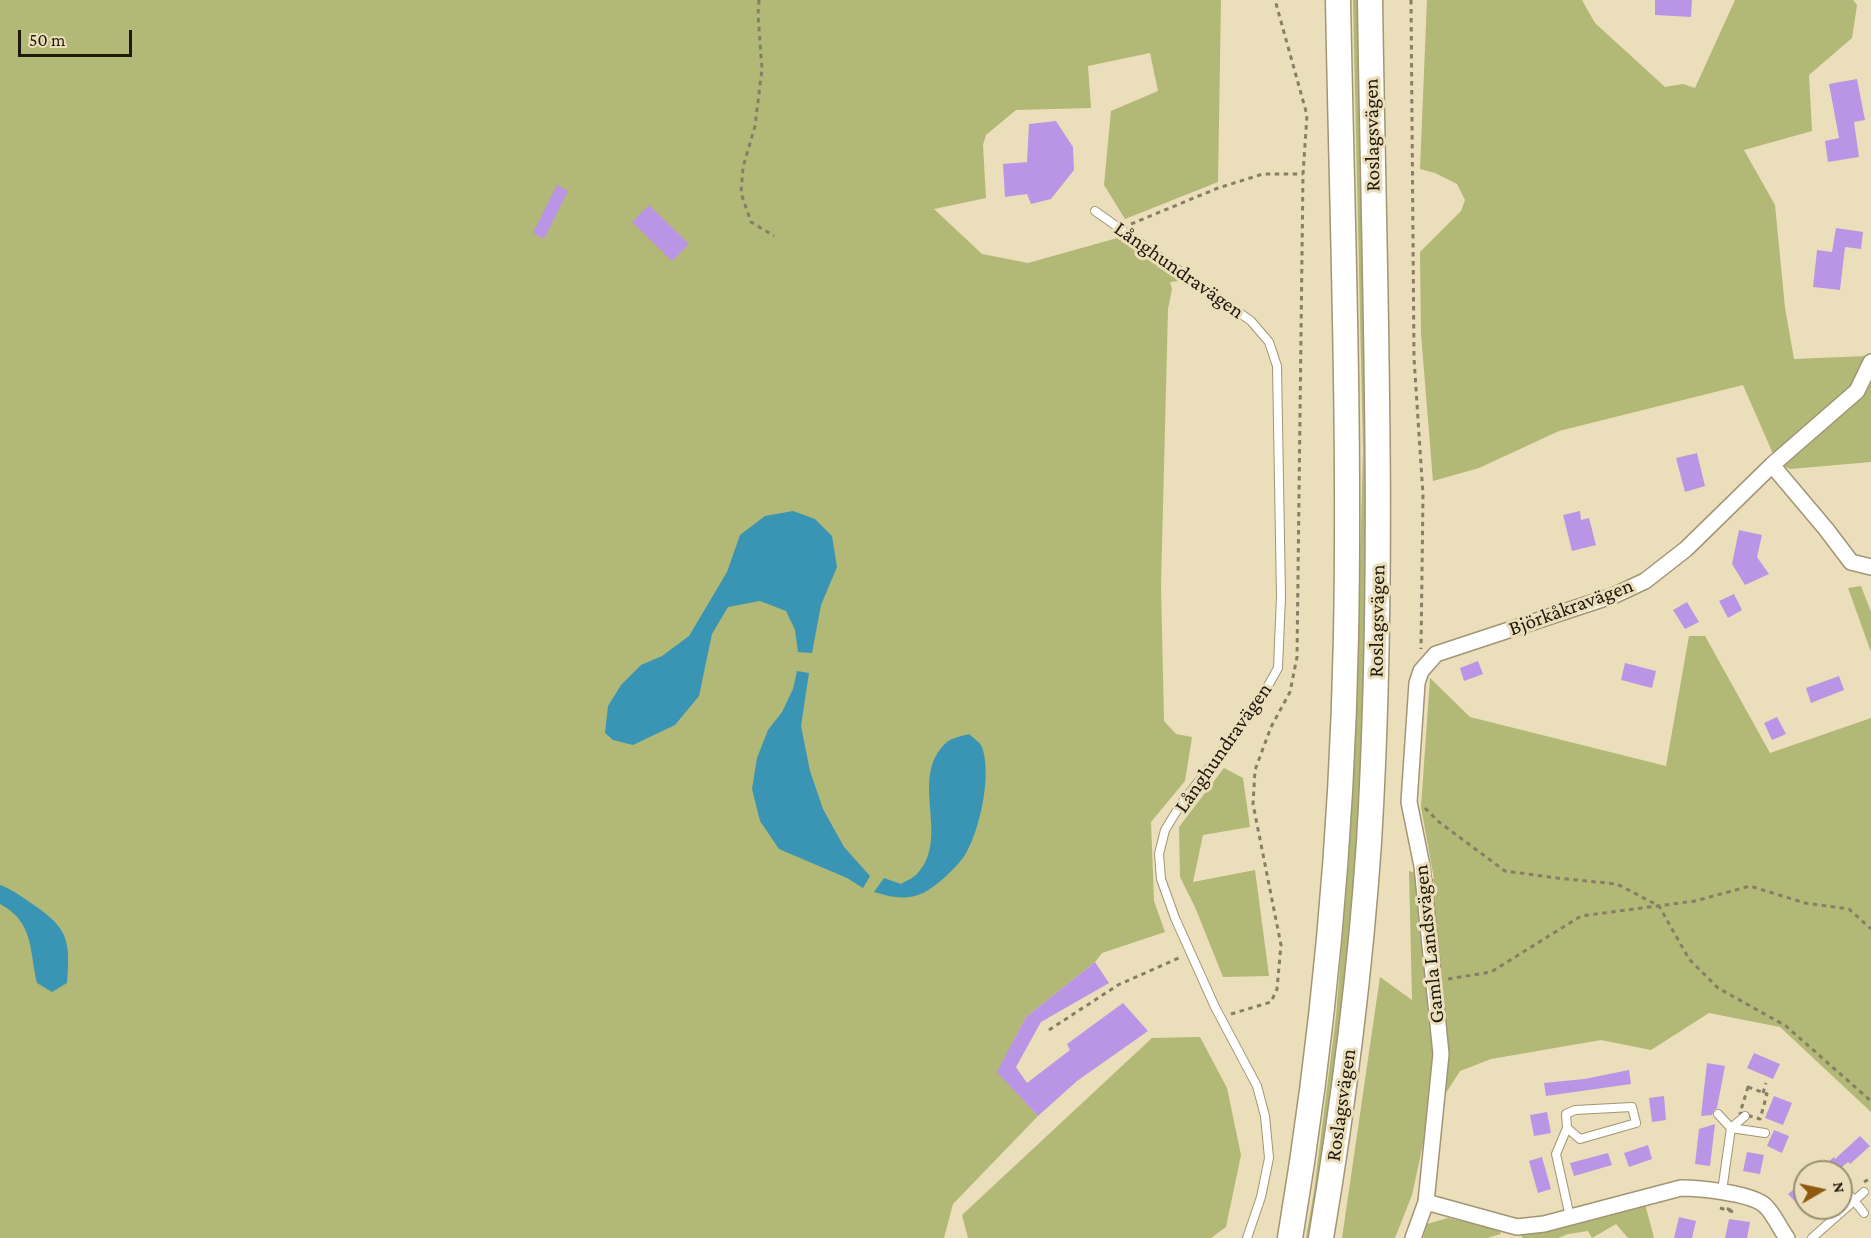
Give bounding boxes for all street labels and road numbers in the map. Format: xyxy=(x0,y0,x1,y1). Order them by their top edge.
street label: Roslagsvägen xyxy=(1358,78,1386,192)
street label: Långhundravägen xyxy=(1109,216,1249,324)
street label: Roslagsvägen xyxy=(1363,564,1391,678)
street label: Björkåkravägen xyxy=(1505,573,1637,641)
street label: Långhundravägen xyxy=(1169,678,1277,818)
street label: Gamla Landsvägen xyxy=(1408,863,1450,1025)
street label: Roslagsvägen xyxy=(1321,1047,1361,1163)

